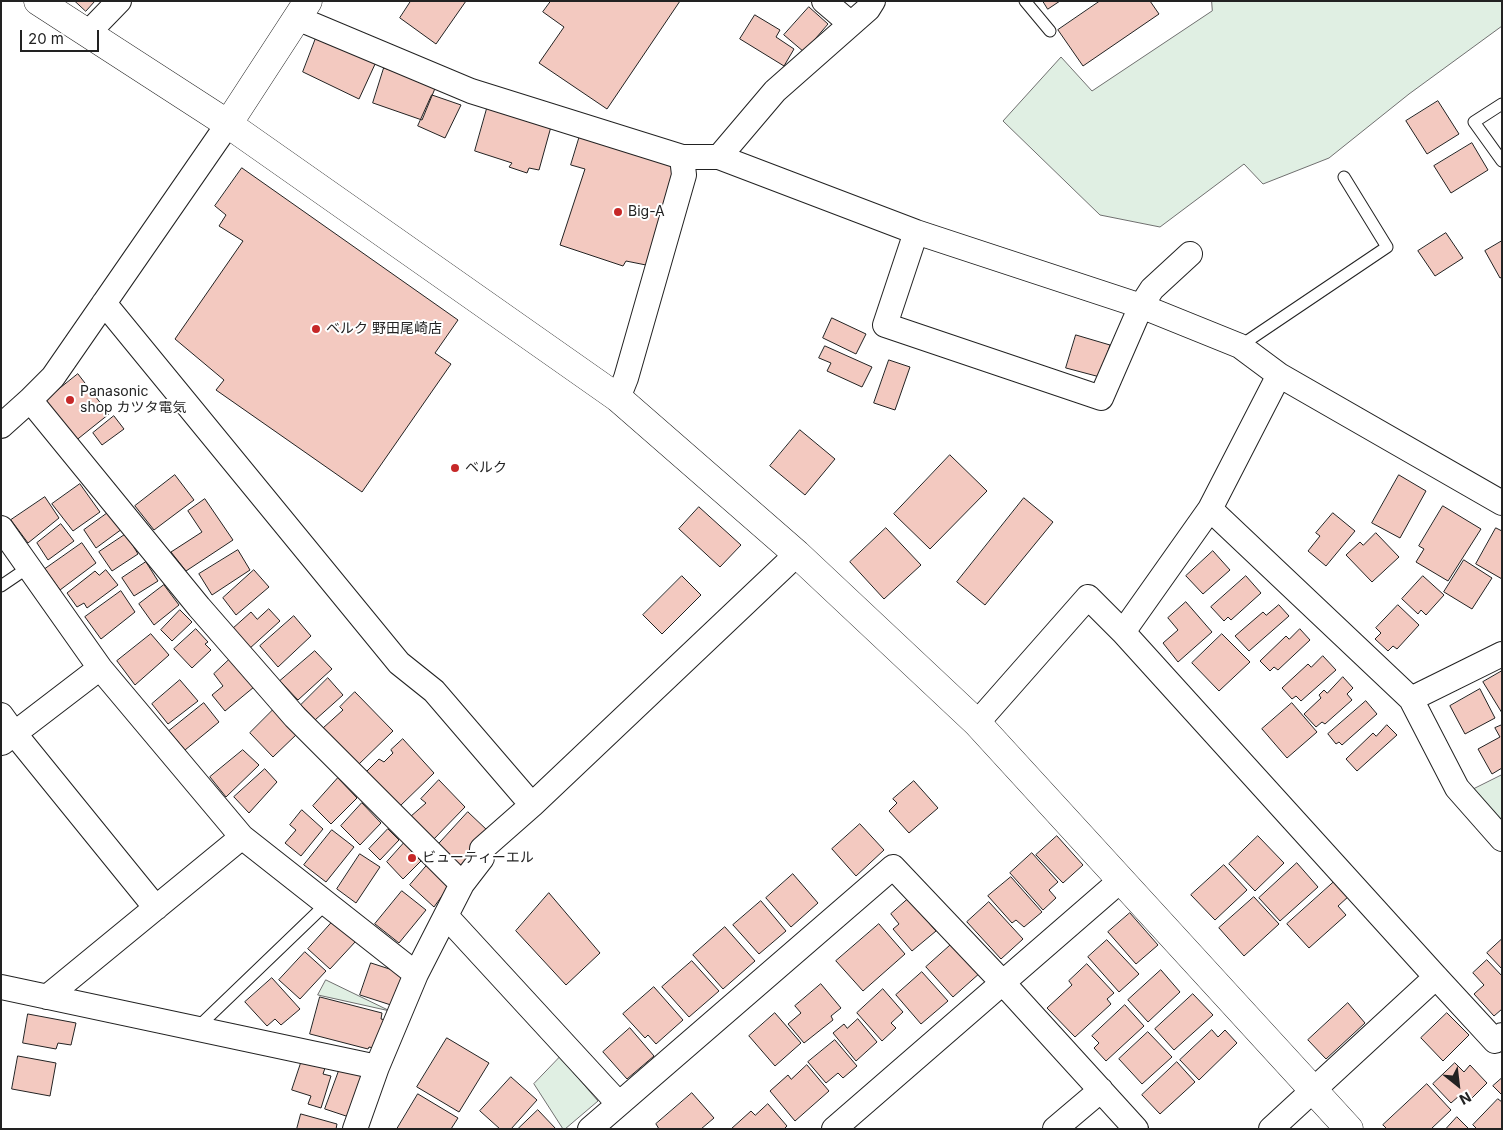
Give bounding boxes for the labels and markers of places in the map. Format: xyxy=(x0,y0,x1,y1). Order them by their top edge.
place label: Big-A xyxy=(628,204,665,220)
marker: Big-A xyxy=(612,206,624,218)
place label: ベルク 野田尾崎店 xyxy=(326,321,442,337)
marker: ベルク 野田尾崎店 xyxy=(310,323,322,335)
place label: Panasonic shop カツタ電気 xyxy=(80,384,187,417)
marker: Panasonic shop カツタ電気 xyxy=(64,394,76,406)
place label: ベルク xyxy=(465,460,507,476)
marker: ベルク xyxy=(449,462,461,474)
place label: ビューティーエル xyxy=(422,850,534,866)
marker: ビューティーエル xyxy=(406,852,418,864)

